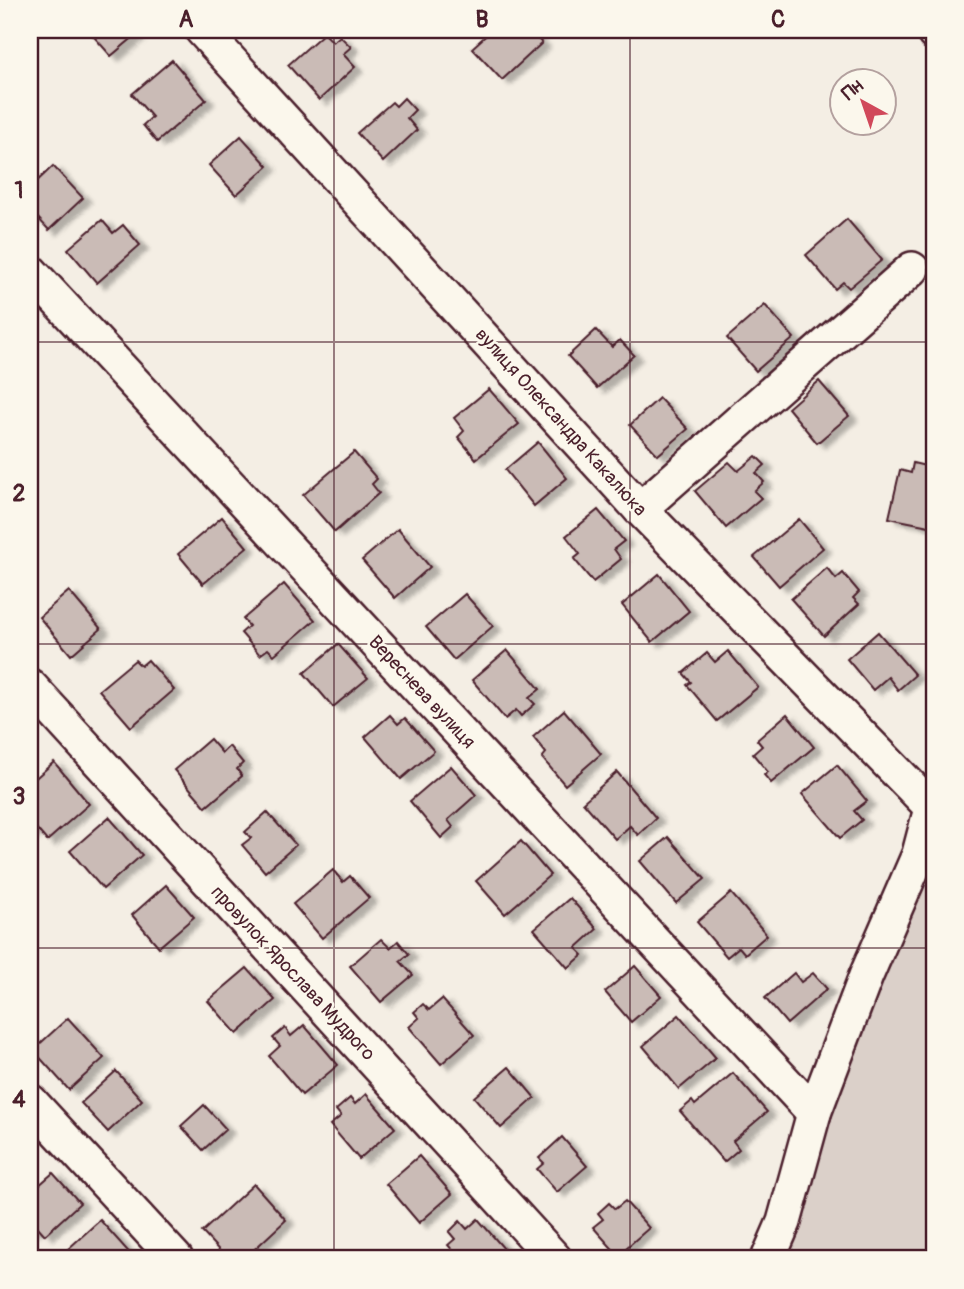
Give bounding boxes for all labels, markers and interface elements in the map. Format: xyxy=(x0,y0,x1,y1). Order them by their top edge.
text: A xyxy=(179,5,194,34)
text: B xyxy=(475,5,489,34)
text: C xyxy=(771,5,785,34)
north arrow xyxy=(828,66,898,136)
text: Пн xyxy=(837,74,868,106)
text: 1 xyxy=(15,176,24,205)
street label: вулиця Олександра Какалюка xyxy=(470,323,652,521)
text: 2 xyxy=(13,479,26,508)
street label: Вереснева вулиця xyxy=(363,630,481,754)
text: 3 xyxy=(13,782,25,811)
street label: провулок Ярослава Мудрого xyxy=(206,881,380,1065)
text: 4 xyxy=(12,1085,26,1114)

